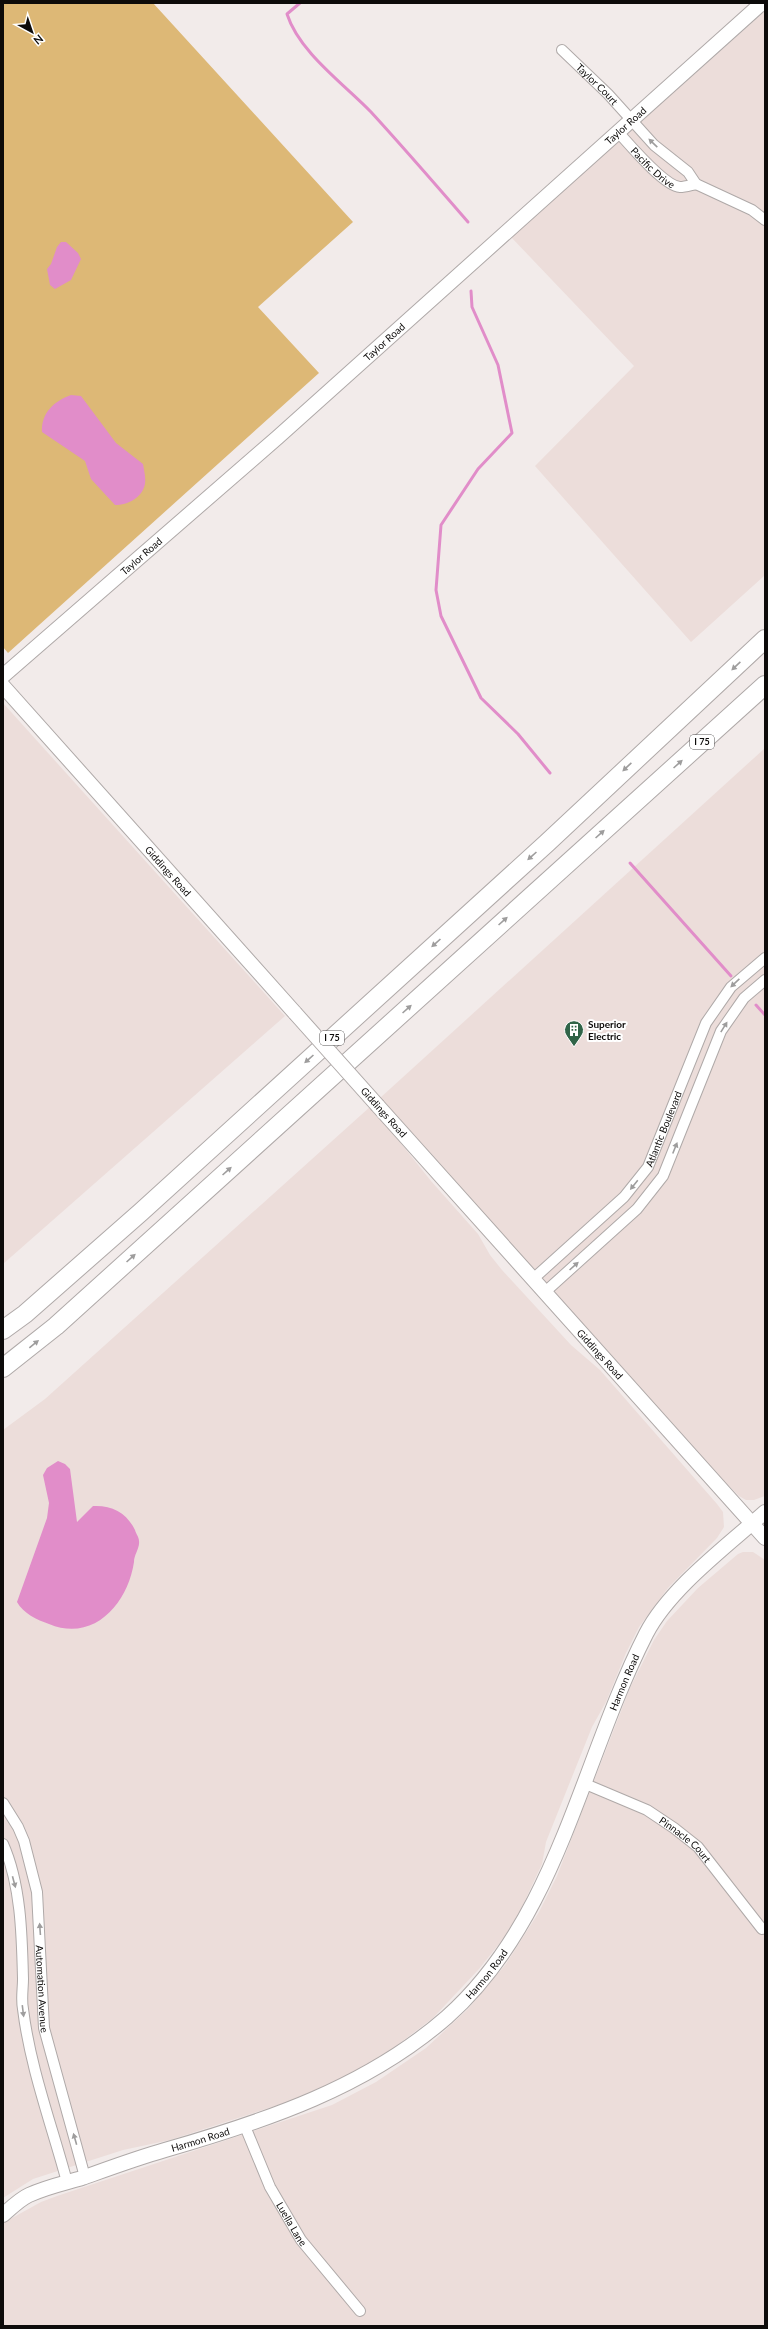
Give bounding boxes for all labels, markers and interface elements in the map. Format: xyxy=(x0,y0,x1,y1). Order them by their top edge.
north arrow xyxy=(12,12,52,52)
text: N xyxy=(31,32,46,48)
street label: Taylor Court xyxy=(574,61,621,107)
street label: Taylor Road xyxy=(602,104,648,147)
one-way arrow xyxy=(648,138,658,148)
street label: Pacific Drive xyxy=(629,145,677,191)
street label: Taylor Road xyxy=(361,320,407,363)
street label: Taylor Road xyxy=(118,535,164,577)
one-way arrow xyxy=(731,661,742,670)
road number: I 75 xyxy=(690,735,714,749)
one-way arrow xyxy=(673,759,683,768)
one-way arrow xyxy=(623,762,632,771)
one-way arrow xyxy=(595,829,605,839)
street label: Giddings Road xyxy=(143,843,194,899)
one-way arrow xyxy=(527,851,537,860)
one-way arrow xyxy=(498,917,509,926)
one-way arrow xyxy=(431,938,441,948)
one-way arrow xyxy=(731,978,740,987)
one-way arrow xyxy=(402,1004,412,1013)
place label: Superior Electric xyxy=(588,1018,626,1042)
building icon: Superior Electric xyxy=(563,1019,585,1047)
one-way arrow xyxy=(720,1022,728,1033)
road number: I 75 xyxy=(320,1031,344,1045)
one-way arrow xyxy=(304,1054,314,1064)
street label: Giddings Road xyxy=(358,1085,410,1139)
street label: Atlantic Boulevard xyxy=(643,1089,684,1169)
one-way arrow xyxy=(672,1141,678,1153)
one-way arrow xyxy=(222,1166,233,1175)
one-way arrow xyxy=(630,1180,638,1191)
one-way arrow xyxy=(126,1253,136,1262)
one-way arrow xyxy=(569,1261,579,1271)
street label: Giddings Road xyxy=(575,1326,626,1382)
one-way arrow xyxy=(28,1339,39,1348)
street label: Harmon Road xyxy=(607,1652,641,1712)
street label: Pinnacle Court xyxy=(657,1814,714,1865)
one-way arrow xyxy=(11,1875,17,1888)
one-way arrow xyxy=(36,1923,43,1935)
street label: Automation Avenue xyxy=(34,1945,51,2034)
street label: Harmon Road xyxy=(463,1947,510,2001)
one-way arrow xyxy=(20,2005,27,2017)
street label: Harmon Road xyxy=(170,2125,231,2154)
one-way arrow xyxy=(72,2133,78,2145)
street label: Luella Lane xyxy=(274,2200,309,2248)

